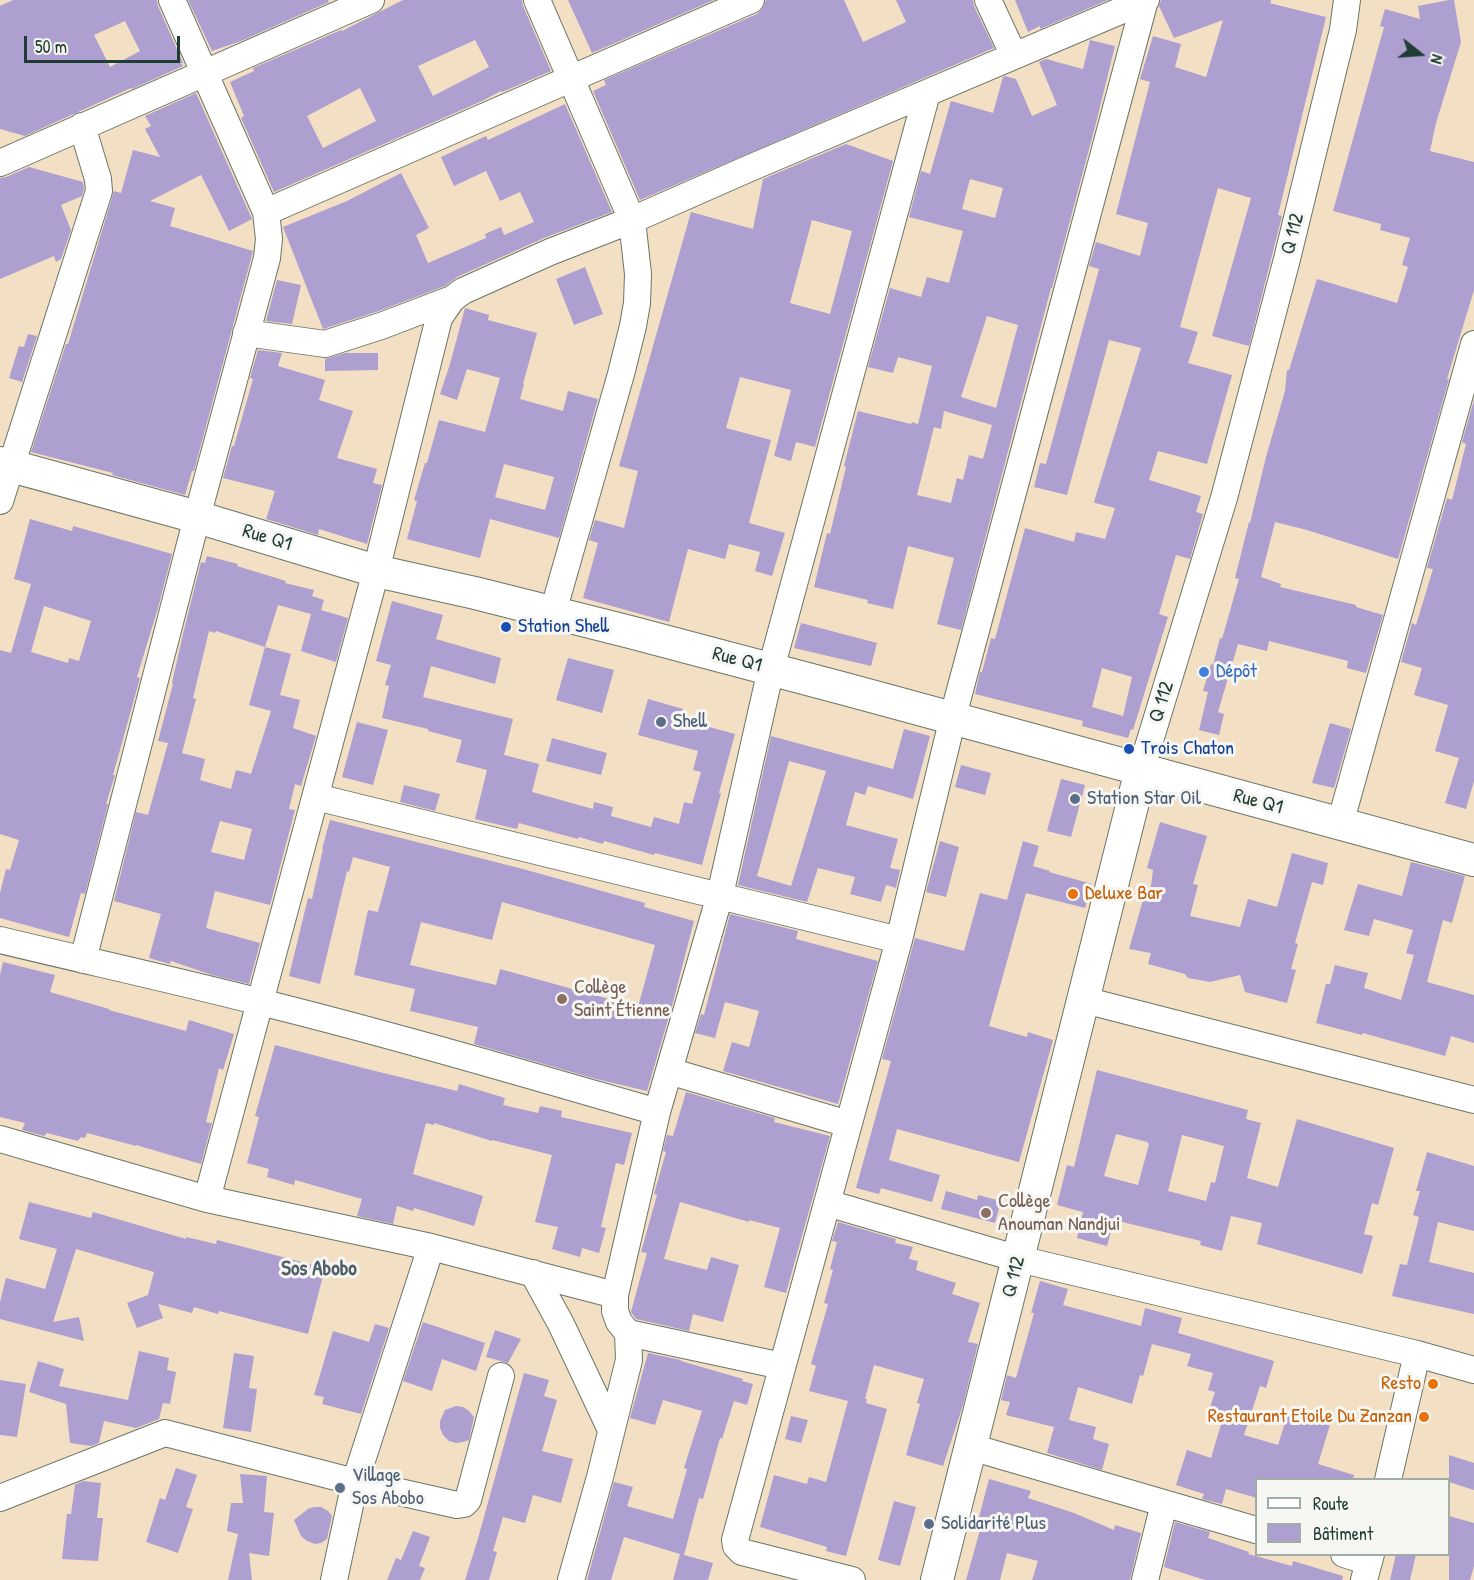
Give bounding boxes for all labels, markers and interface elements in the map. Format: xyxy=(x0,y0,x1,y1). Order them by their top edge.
scale bar xyxy=(27,24,183,62)
north arrow xyxy=(1390,24,1450,84)
text: 50 m xyxy=(35,34,67,59)
text: N xyxy=(1425,52,1449,67)
street label: Q 112 xyxy=(1276,211,1310,257)
street label: Rue Q1 xyxy=(240,519,294,557)
place label: Station Shell xyxy=(518,615,609,639)
marker: Station Shell xyxy=(499,620,513,634)
street label: Rue Q1 xyxy=(710,642,764,678)
place label: Dépôt xyxy=(1216,660,1257,684)
marker: Dépôt xyxy=(1197,665,1211,679)
street label: Q 112 xyxy=(1144,679,1180,725)
place label: Shell xyxy=(673,710,707,734)
marker: Shell xyxy=(654,715,668,729)
place label: Trois Chaton xyxy=(1141,737,1234,761)
marker: Trois Chaton xyxy=(1122,742,1136,756)
street label: Rue Q1 xyxy=(1231,784,1285,820)
place label: Station Star Oil xyxy=(1087,787,1201,811)
marker: Station Star Oil xyxy=(1068,792,1082,806)
place label: Deluxe Bar xyxy=(1085,882,1163,906)
marker: Deluxe Bar xyxy=(1066,887,1080,901)
place label: Collège Saint Étienne xyxy=(574,976,670,1023)
marker: Collège Saint Étienne xyxy=(555,992,569,1006)
place label: Collège Anouman Nandjui xyxy=(998,1190,1120,1237)
marker: Collège Anouman Nandjui xyxy=(979,1206,993,1220)
street label: Q 112 xyxy=(997,1254,1031,1300)
district label: Sos Abobo xyxy=(281,1256,357,1282)
place label: Resto xyxy=(1381,1372,1421,1396)
marker: Resto xyxy=(1426,1377,1440,1391)
place label: Restaurant Etoile Du Zanzan xyxy=(1208,1405,1412,1429)
marker: Restaurant Etoile Du Zanzan xyxy=(1417,1410,1431,1424)
place label: Village Sos Abobo xyxy=(352,1464,424,1511)
legend xyxy=(1255,1478,1450,1556)
marker: Village Sos Abobo xyxy=(333,1481,347,1495)
text: Route xyxy=(1313,1491,1349,1516)
place label: Solidarité Plus xyxy=(941,1512,1046,1536)
marker: Solidarité Plus xyxy=(922,1517,936,1531)
text: Bâtiment xyxy=(1313,1521,1373,1546)

